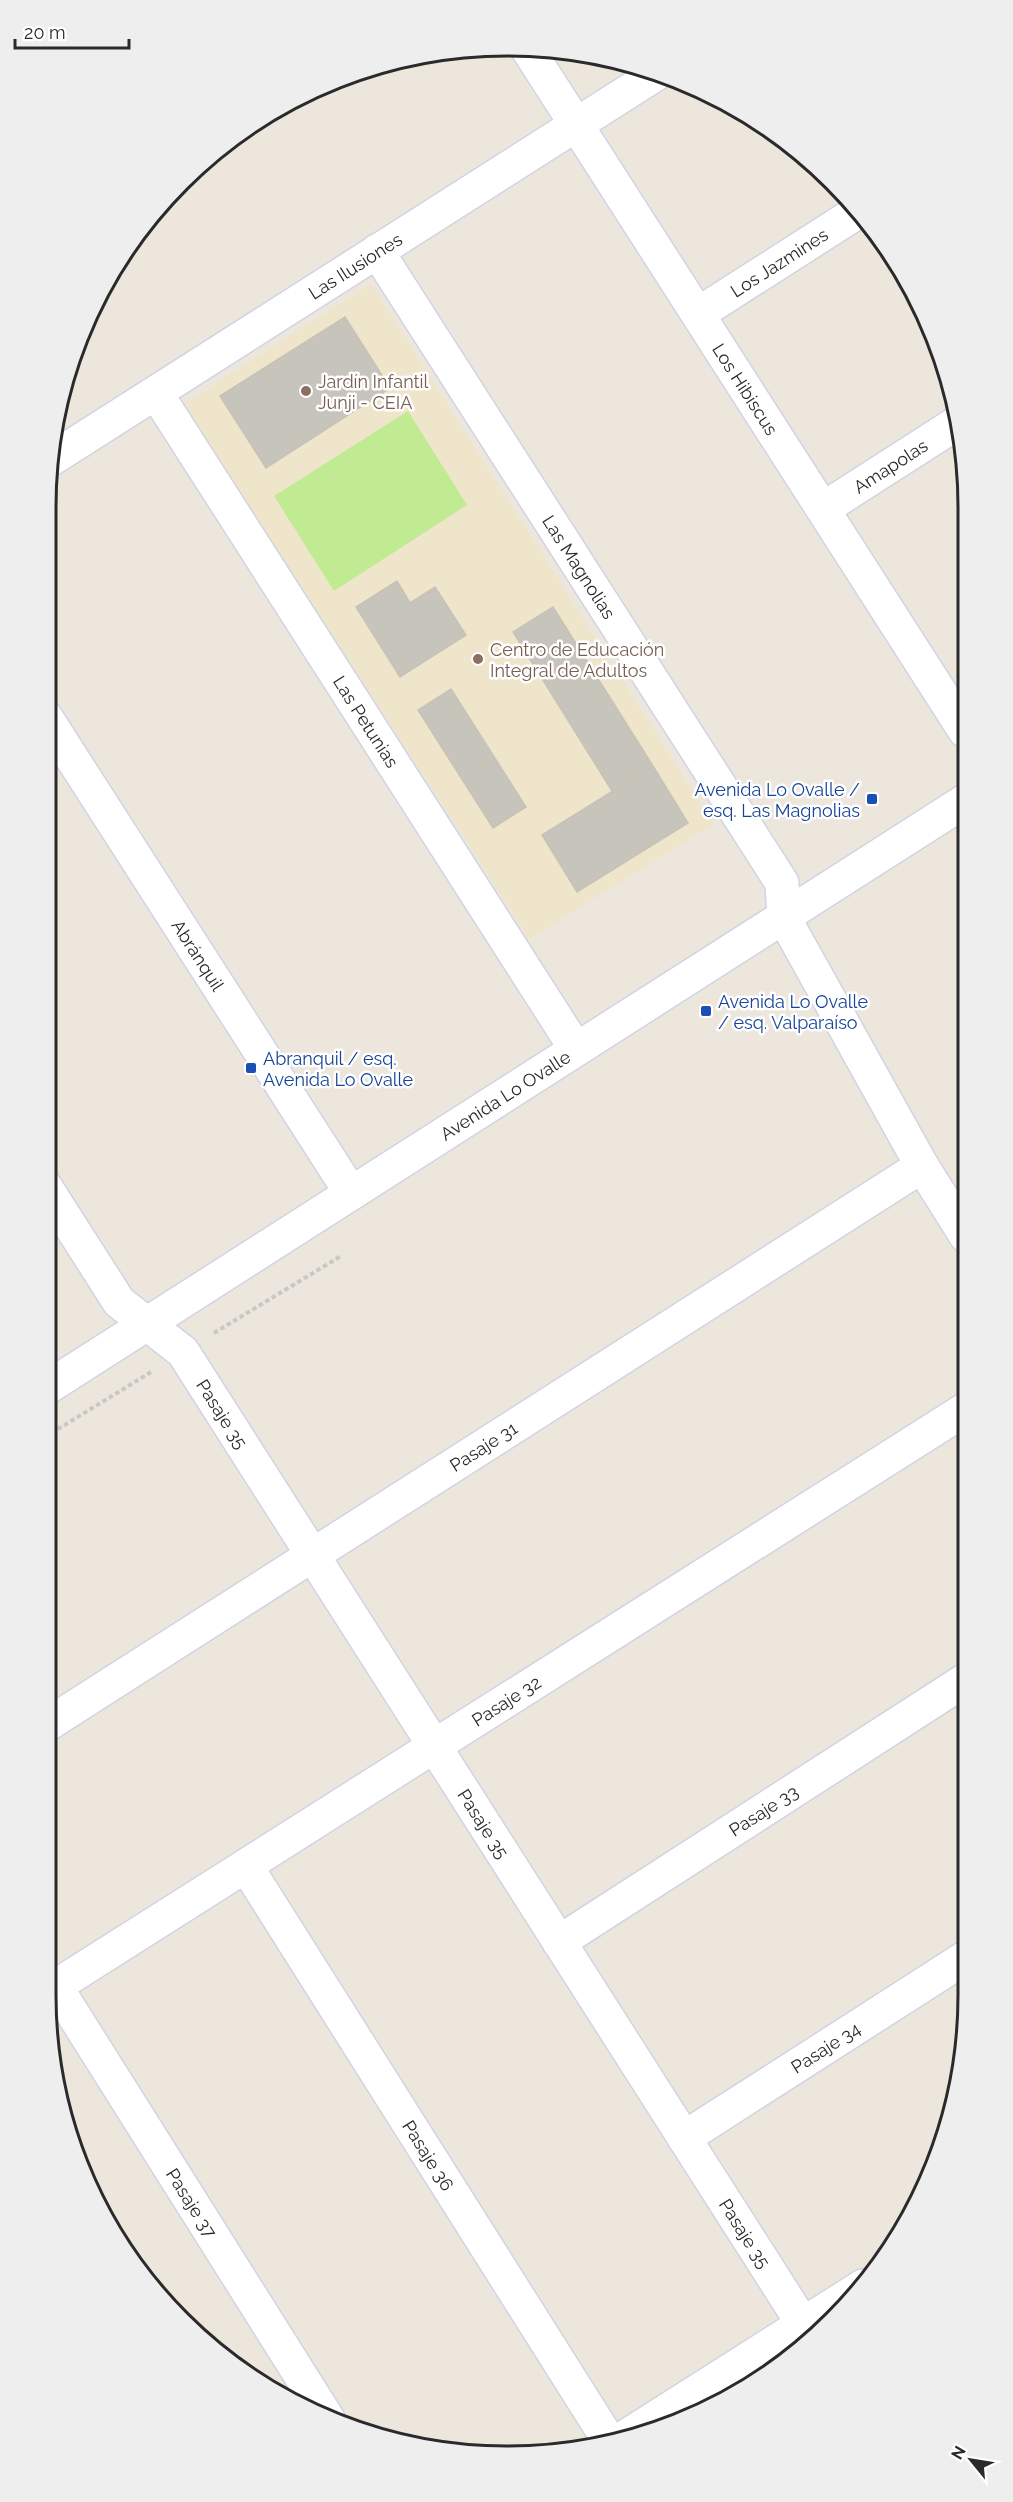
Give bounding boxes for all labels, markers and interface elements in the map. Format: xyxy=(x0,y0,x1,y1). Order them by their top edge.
scale bar xyxy=(15,12,129,50)
text: 20 m xyxy=(24,22,66,43)
street label: Los Jazmines xyxy=(726,223,832,301)
street label: Las Ilusiones xyxy=(304,228,406,303)
street label: Los Hibiscus xyxy=(709,339,783,439)
place label: Jardín Infantil Junji - CEIA xyxy=(318,371,429,413)
marker: Jardín Infantil Junji - CEIA xyxy=(299,384,313,398)
street label: Amapolas xyxy=(849,434,932,497)
street label: Las Magnolias xyxy=(538,511,620,623)
place label: Centro de Educación Integral de Adultos xyxy=(490,639,664,681)
marker: Centro de Educación Integral de Adultos xyxy=(471,652,485,666)
street label: Las Petunias xyxy=(329,672,404,771)
place label: Avenida Lo Ovalle / esq. Las Magnolias xyxy=(694,779,860,821)
marker: Avenida Lo Ovalle / esq. Las Magnolias xyxy=(865,792,879,806)
street label: Abránquil xyxy=(168,915,229,995)
place label: Avenida Lo Ovalle / esq. Valparaíso xyxy=(718,991,868,1033)
marker: Avenida Lo Ovalle / esq. Valparaíso xyxy=(699,1004,713,1018)
street label: Avenida Lo Ovalle xyxy=(436,1045,574,1144)
place label: Abranquil / esq. Avenida Lo Ovalle xyxy=(263,1048,413,1090)
marker: Abranquil / esq. Avenida Lo Ovalle xyxy=(244,1061,258,1075)
street label: Pasaje 35 xyxy=(193,1375,252,1452)
street label: Pasaje 31 xyxy=(446,1417,521,1475)
street label: Pasaje 32 xyxy=(468,1671,545,1730)
street label: Pasaje 33 xyxy=(725,1780,802,1840)
street label: Pasaje 35 xyxy=(454,1785,514,1862)
street label: Pasaje 34 xyxy=(787,2017,864,2077)
street label: Pasaje 36 xyxy=(399,2116,459,2194)
street label: Pasaje 37 xyxy=(162,2164,222,2242)
street label: Pasaje 35 xyxy=(715,2195,775,2272)
north arrow xyxy=(941,2430,1001,2490)
text: N xyxy=(947,2443,970,2463)

